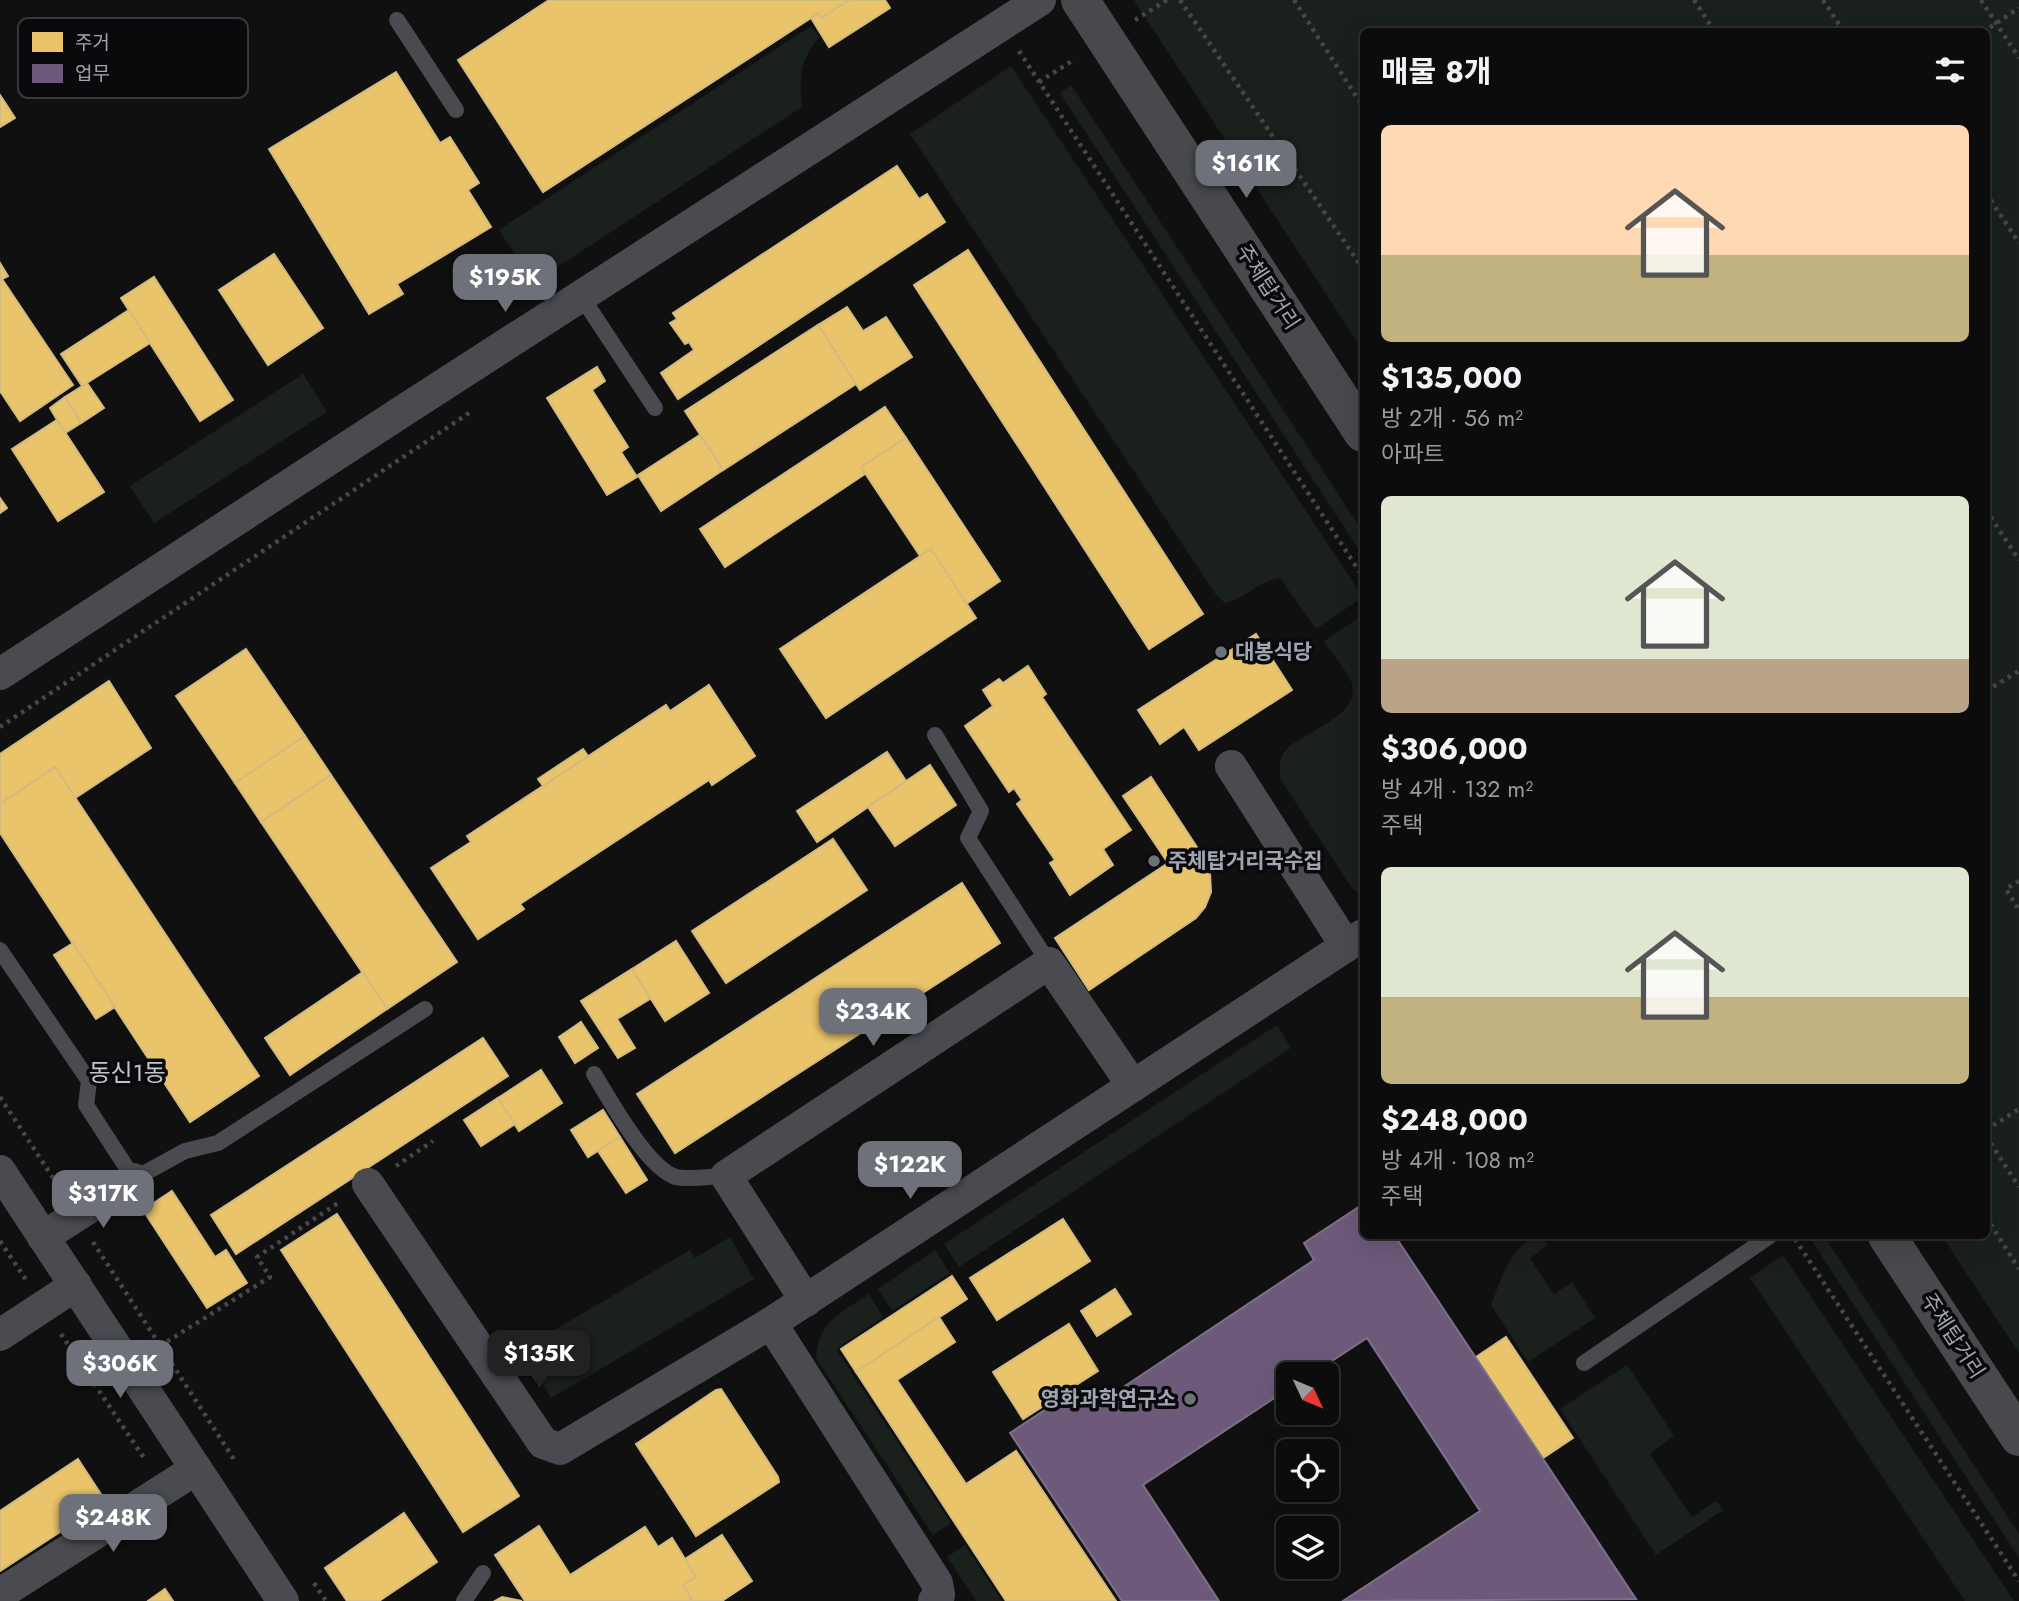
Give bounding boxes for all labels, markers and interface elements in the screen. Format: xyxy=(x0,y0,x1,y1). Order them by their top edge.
legend xyxy=(18,18,248,98)
text: 주거 xyxy=(75,29,110,56)
text: 매물 8개 xyxy=(1381,50,1492,93)
icon: filters xyxy=(1931,51,1969,89)
text: 업무 xyxy=(75,60,110,87)
pin: $161K xyxy=(1197,140,1295,200)
text: $161K xyxy=(1211,146,1281,180)
icon: home xyxy=(1612,170,1738,296)
street label: 주체탑거리 xyxy=(1229,238,1307,336)
pin: $195K xyxy=(456,254,554,314)
text: $195K xyxy=(469,260,541,294)
text: $135,000 xyxy=(1381,356,1522,399)
text: 방 2개 · 56 m² xyxy=(1381,401,1523,435)
text: 아파트 xyxy=(1381,437,1444,471)
icon: home xyxy=(1612,541,1738,667)
place label: 대봉식당 xyxy=(1235,637,1312,667)
marker: 대봉식당 xyxy=(1213,644,1229,660)
text: $306,000 xyxy=(1381,727,1528,770)
text: 방 4개 · 132 m² xyxy=(1381,772,1533,806)
text: 주택 xyxy=(1381,808,1423,842)
place label: 주체탑거리국수집 xyxy=(1168,846,1323,876)
marker: 주체탑거리국수집 xyxy=(1146,853,1162,869)
icon: home xyxy=(1612,912,1738,1038)
pin: $234K xyxy=(824,988,922,1048)
text: $234K xyxy=(835,994,911,1028)
district label: 동신1동 xyxy=(88,1055,166,1090)
text: $248,000 xyxy=(1381,1098,1528,1141)
pin: $122K xyxy=(861,1142,959,1201)
text: 방 4개 · 108 m² xyxy=(1381,1143,1534,1177)
text: $122K xyxy=(874,1147,946,1181)
pin: $317K xyxy=(54,1170,152,1230)
text: $317K xyxy=(68,1176,138,1210)
text: 주택 xyxy=(1381,1179,1423,1213)
street label: 주체탑거리 xyxy=(1914,1287,1992,1385)
pin: $135K xyxy=(490,1330,588,1390)
text: $135K xyxy=(503,1336,575,1370)
pin: $306K xyxy=(71,1340,169,1400)
text: $306K xyxy=(82,1346,158,1380)
north arrow xyxy=(1276,1362,1339,1424)
map controls xyxy=(1276,1362,1339,1579)
place label: 영화과학연구소 xyxy=(1041,1384,1176,1414)
marker: 영화과학연구소 xyxy=(1182,1391,1198,1407)
button: locate xyxy=(1276,1439,1339,1502)
pin: $248K xyxy=(64,1494,162,1554)
text: $248K xyxy=(75,1500,151,1534)
button: layers xyxy=(1276,1516,1339,1579)

